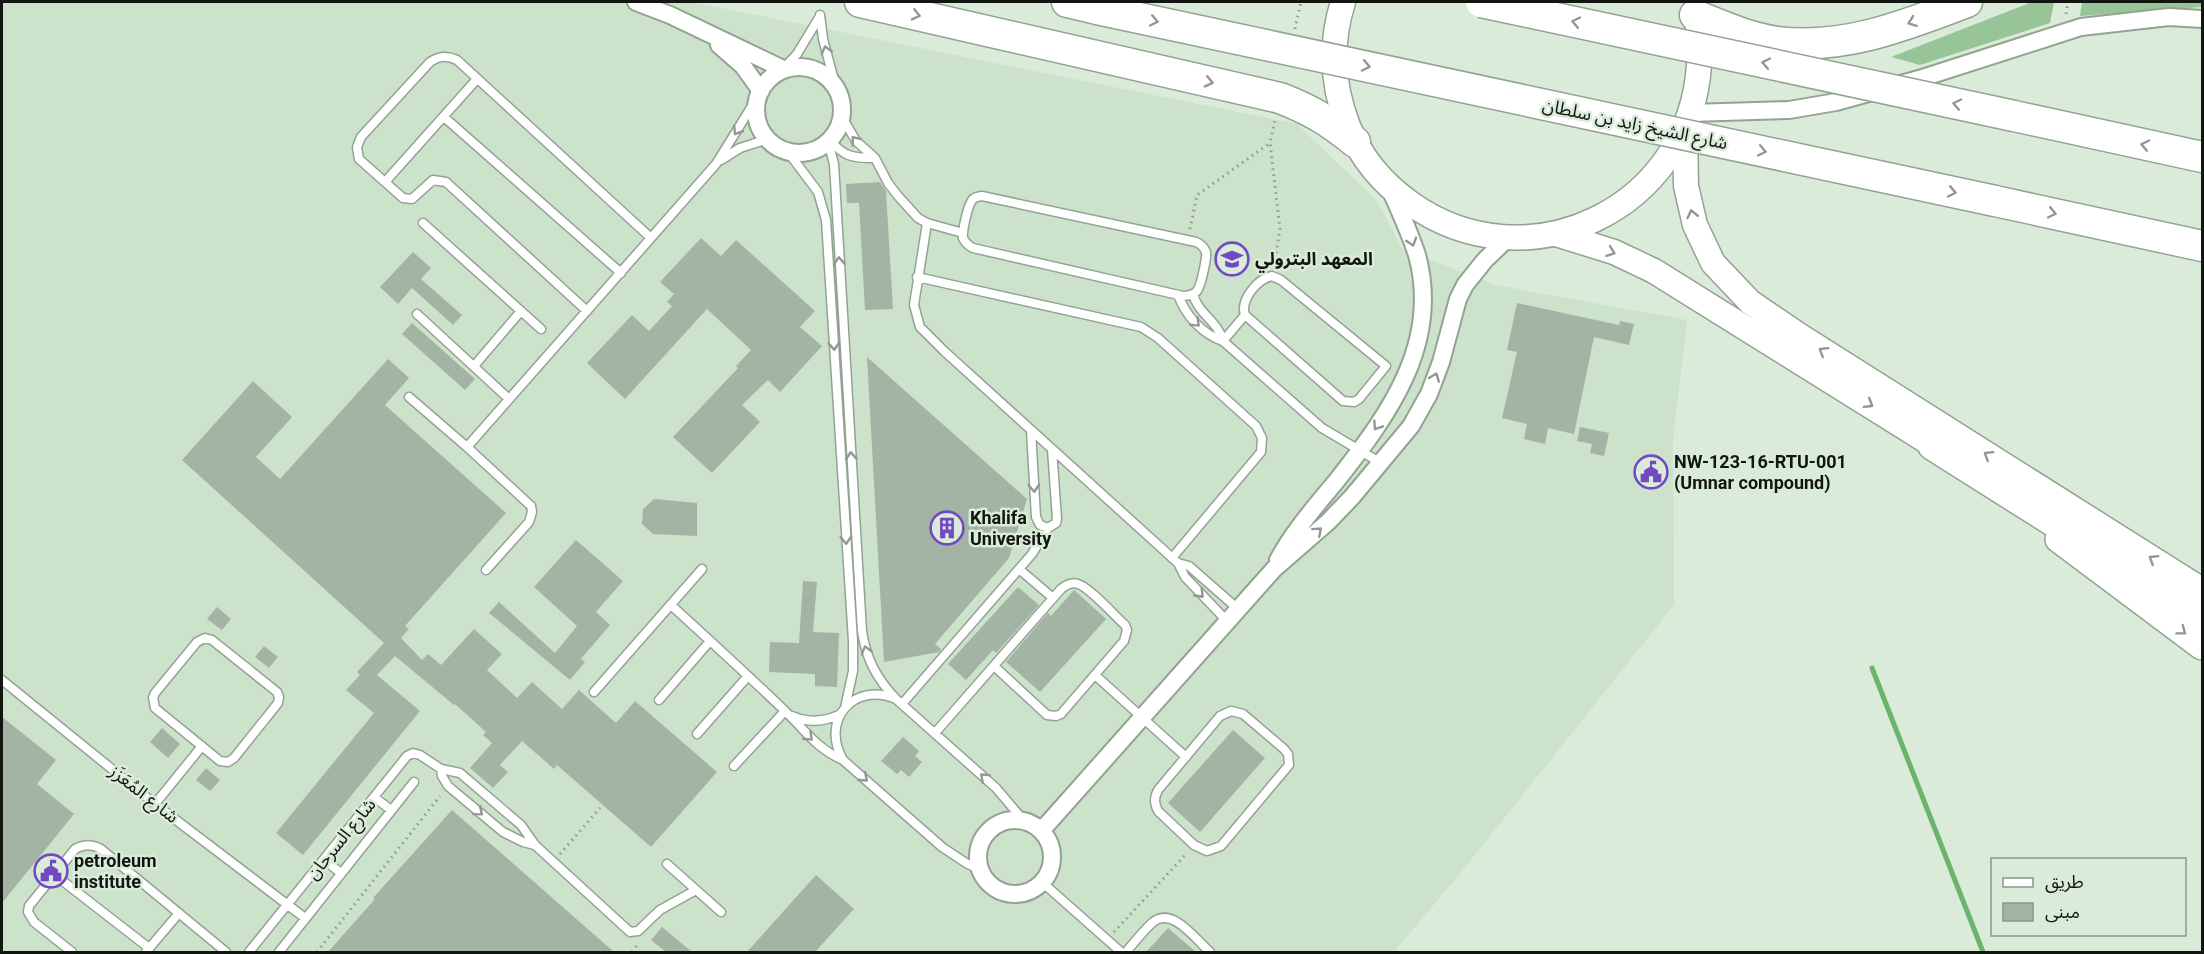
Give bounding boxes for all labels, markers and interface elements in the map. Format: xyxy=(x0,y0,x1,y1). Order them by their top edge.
one-way arrow xyxy=(911,8,921,21)
one-way arrow xyxy=(1149,14,1159,27)
one-way arrow xyxy=(1907,15,1918,28)
one-way arrow xyxy=(1571,16,1581,29)
one-way arrow xyxy=(821,45,833,56)
one-way arrow xyxy=(1761,57,1771,70)
one-way arrow xyxy=(1360,59,1370,72)
one-way arrow xyxy=(1204,74,1214,87)
street label: شارع الشيخ زايد بن سلطان xyxy=(1540,94,1730,157)
one-way arrow xyxy=(1952,98,1962,111)
one-way arrow xyxy=(733,125,745,135)
one-way arrow xyxy=(852,135,863,146)
one-way arrow xyxy=(2141,139,2151,152)
one-way arrow xyxy=(1756,144,1766,157)
one-way arrow xyxy=(1947,185,1957,198)
one-way arrow xyxy=(2047,206,2057,219)
one-way arrow xyxy=(1687,209,1700,219)
one-way arrow xyxy=(1405,236,1418,247)
school or university icon: المعهد البترولي xyxy=(1214,241,1250,277)
one-way arrow xyxy=(1605,244,1616,257)
place label: المعهد البترولي xyxy=(1255,248,1373,273)
one-way arrow xyxy=(833,257,846,266)
one-way arrow xyxy=(1189,316,1200,326)
one-way arrow xyxy=(828,341,841,350)
one-way arrow xyxy=(1819,347,1830,358)
one-way arrow xyxy=(1428,373,1441,383)
one-way arrow xyxy=(1863,397,1873,409)
one-way arrow xyxy=(1373,419,1384,430)
one-way arrow xyxy=(1984,450,1994,462)
place label: NW-123-16-RTU-001 (Umnar compound) xyxy=(1674,451,1847,494)
one-way arrow xyxy=(845,452,858,461)
public building icon: NW-123-16-RTU-001 (Umnar compound) xyxy=(1633,454,1669,490)
one-way arrow xyxy=(1027,484,1040,493)
place label: Khalifa University xyxy=(970,507,1052,549)
building icon: Khalifa University xyxy=(929,510,965,546)
one-way arrow xyxy=(1311,527,1322,538)
one-way arrow xyxy=(840,536,853,545)
one-way arrow xyxy=(2149,554,2159,566)
one-way arrow xyxy=(1193,586,1204,597)
one-way arrow xyxy=(2175,623,2186,634)
one-way arrow xyxy=(861,645,873,656)
one-way arrow xyxy=(802,730,812,741)
street label: شارع المُعَزَز xyxy=(102,759,183,830)
one-way arrow xyxy=(857,771,868,782)
one-way arrow xyxy=(981,773,991,784)
street label: شارع السرحان xyxy=(301,794,383,886)
one-way arrow xyxy=(472,804,483,815)
place label: petroleum institute xyxy=(74,850,157,892)
public building icon: petroleum institute xyxy=(33,853,69,889)
legend xyxy=(1991,858,2186,936)
text: طريق xyxy=(2045,871,2084,893)
text: مبنى xyxy=(2045,901,2080,923)

